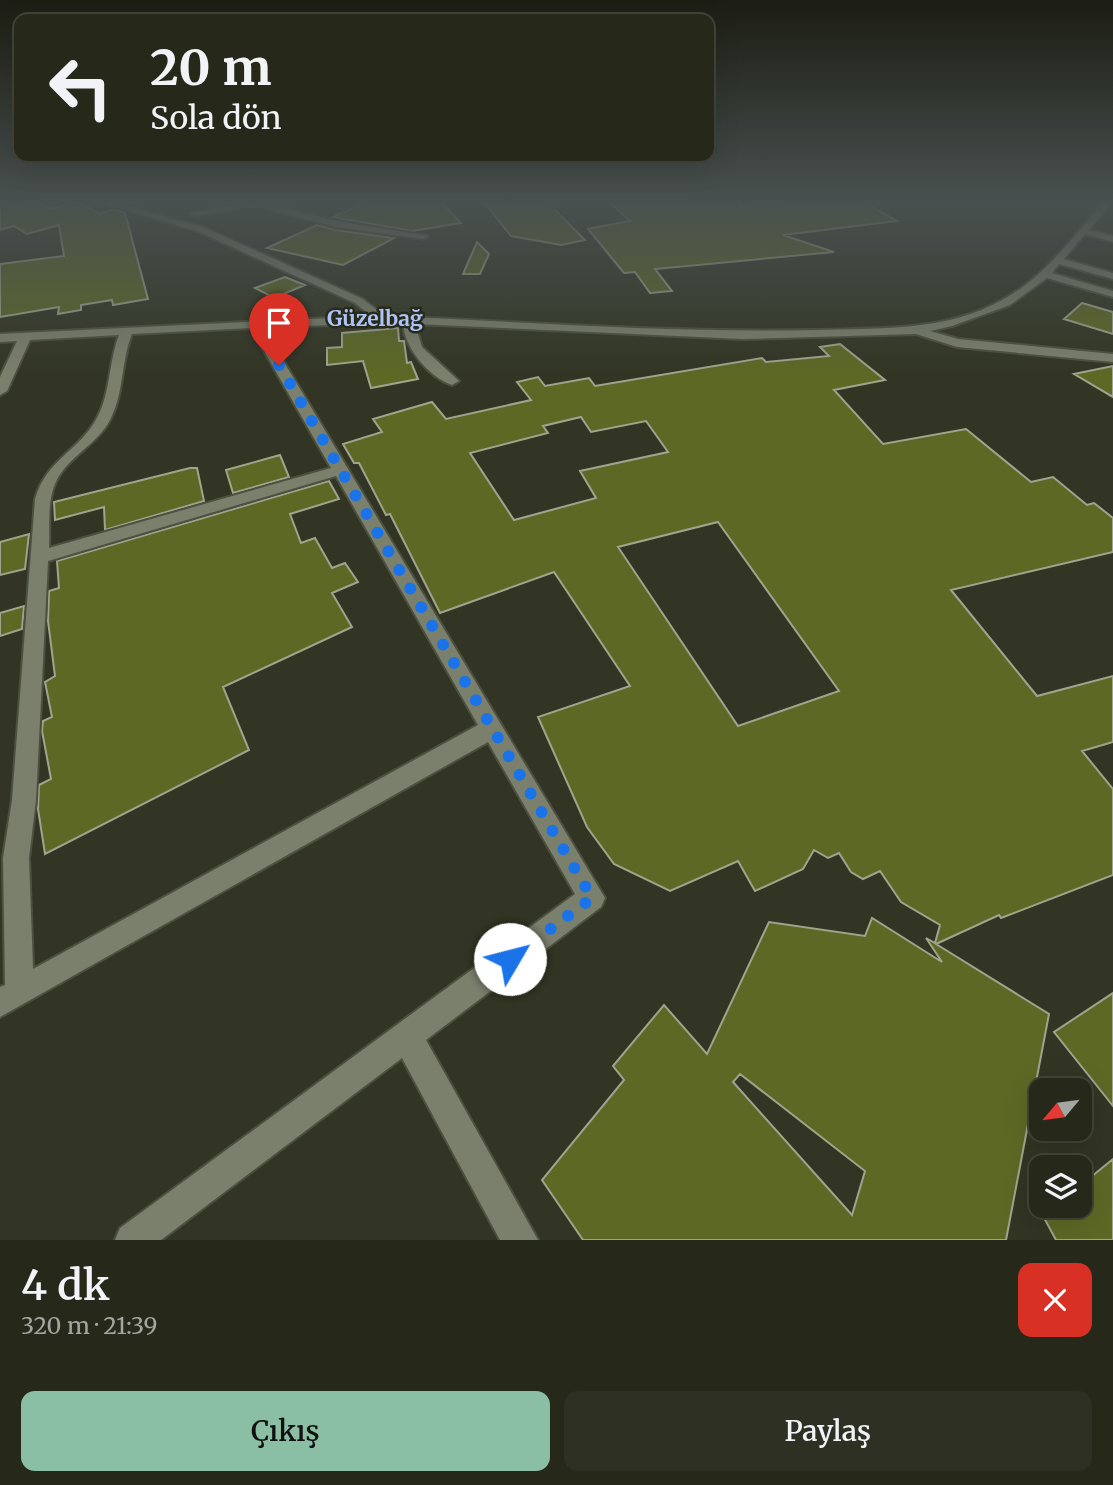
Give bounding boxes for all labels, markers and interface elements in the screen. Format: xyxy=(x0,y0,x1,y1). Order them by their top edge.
text: 20 m xyxy=(150,37,271,98)
icon: left xyxy=(35,42,126,133)
text: Sola dön xyxy=(150,98,282,138)
pin xyxy=(249,293,309,365)
icon: arrive xyxy=(260,304,298,342)
district label: Güzelbağ xyxy=(327,305,423,332)
position arrow xyxy=(473,922,547,996)
north arrow xyxy=(1029,1078,1092,1141)
map controls xyxy=(1029,1078,1092,1218)
button: layers xyxy=(1029,1155,1092,1218)
text: 4 dk xyxy=(21,1259,109,1311)
button: close xyxy=(1018,1263,1092,1337)
text: 320 m · 21:39 xyxy=(21,1311,157,1340)
button: Çıkış xyxy=(21,1391,550,1471)
button: Paylaş xyxy=(564,1391,1092,1471)

